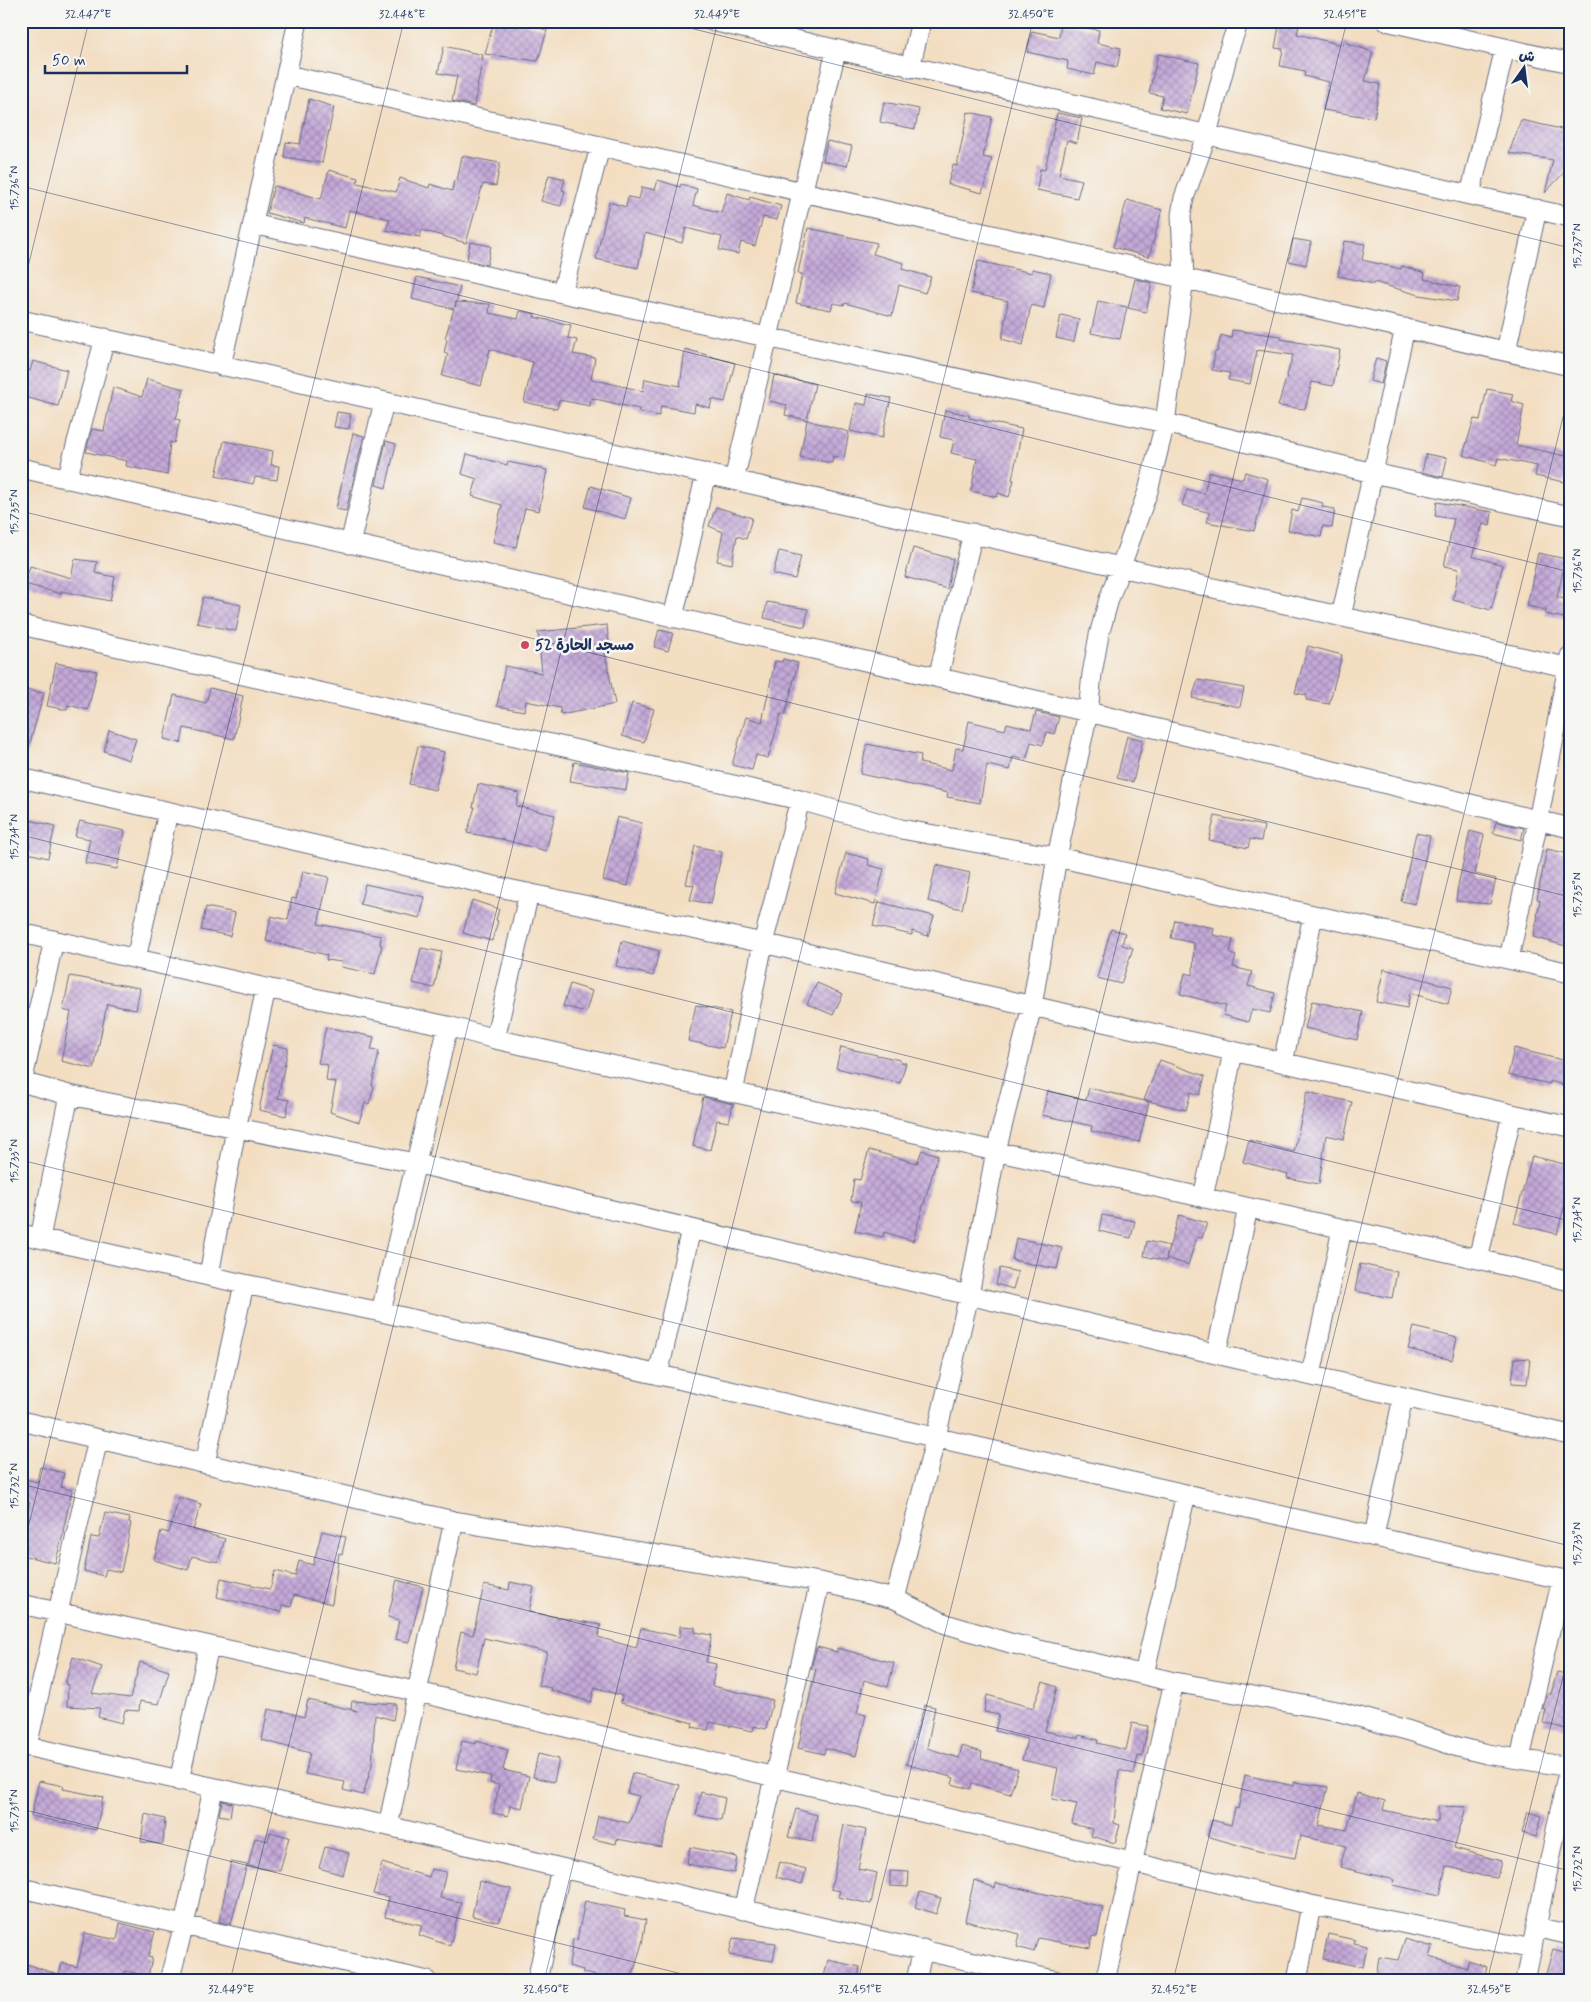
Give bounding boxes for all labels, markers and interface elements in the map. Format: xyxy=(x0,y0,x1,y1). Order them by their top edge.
text: 32.447°E xyxy=(65,7,111,23)
text: 32.448°E xyxy=(379,7,425,23)
text: 32.449°E xyxy=(694,7,740,23)
text: 32.450°E xyxy=(1008,7,1054,23)
text: 32.451°E xyxy=(1323,7,1367,23)
scale bar xyxy=(45,42,188,74)
north arrow xyxy=(1498,42,1548,92)
text: ش xyxy=(1517,46,1537,67)
text: 50 m xyxy=(52,51,86,71)
text: 15.736°N xyxy=(7,166,23,210)
text: 15.737°N xyxy=(1570,223,1586,269)
text: 15.735°N xyxy=(7,489,23,535)
text: 15.736°N xyxy=(1570,549,1586,593)
place label: مسجد الحارة 52 xyxy=(535,636,634,656)
marker: مسجد الحارة 52 xyxy=(519,639,531,651)
text: 15.734°N xyxy=(7,814,23,860)
text: 15.735°N xyxy=(1570,872,1586,918)
text: 15.733°N xyxy=(7,1139,23,1183)
text: 15.734°N xyxy=(1570,1197,1586,1243)
text: 15.732°N xyxy=(7,1463,23,1509)
text: 15.733°N xyxy=(1570,1522,1586,1566)
text: 15.731°N xyxy=(7,1789,23,1833)
text: 15.732°N xyxy=(1570,1846,1586,1892)
text: 32.449°E xyxy=(208,1982,254,1998)
text: 32.450°E xyxy=(523,1982,569,1998)
text: 32.451°E xyxy=(838,1982,882,1998)
text: 32.452°E xyxy=(1151,1982,1197,1998)
text: 32.453°E xyxy=(1467,1982,1511,1998)

